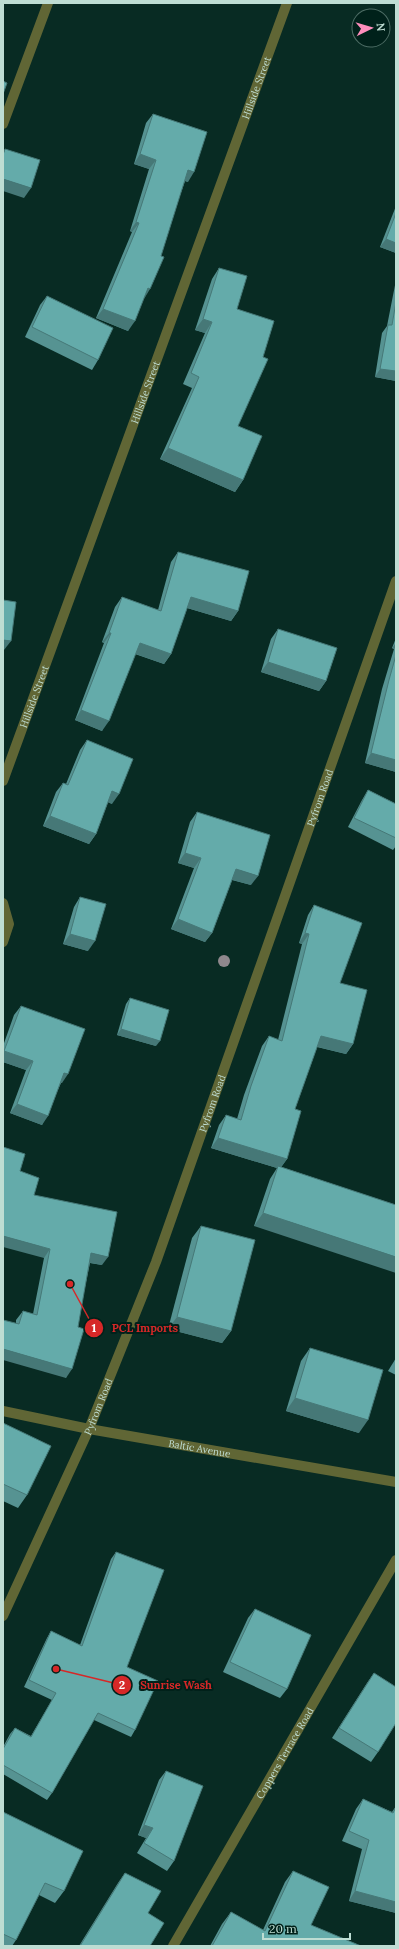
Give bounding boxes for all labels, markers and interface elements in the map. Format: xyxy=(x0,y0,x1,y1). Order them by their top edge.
north arrow xyxy=(351,8,391,48)
text: N xyxy=(374,22,388,32)
street label: Hillside Street xyxy=(239,54,274,121)
street label: Hillside Street xyxy=(128,359,162,425)
street label: Hillside Street xyxy=(16,663,51,730)
street label: Pyfrom Road xyxy=(304,767,336,828)
street label: Pyfrom Road xyxy=(196,1073,228,1134)
callout: PCL Imports xyxy=(84,1316,186,1339)
text: 1 xyxy=(92,1320,97,1335)
text: PCL Imports xyxy=(112,1321,178,1335)
street label: Pyfrom Road xyxy=(81,1376,115,1437)
street label: Baltic Avenue xyxy=(167,1436,232,1460)
callout: Sunrise Wash xyxy=(112,1673,220,1696)
text: 2 xyxy=(119,1677,125,1692)
text: Sunrise Wash xyxy=(140,1678,212,1692)
street label: Coppers Terrace Road xyxy=(253,1705,316,1801)
scale bar xyxy=(263,1915,350,1941)
text: 20 m xyxy=(269,1921,297,1936)

